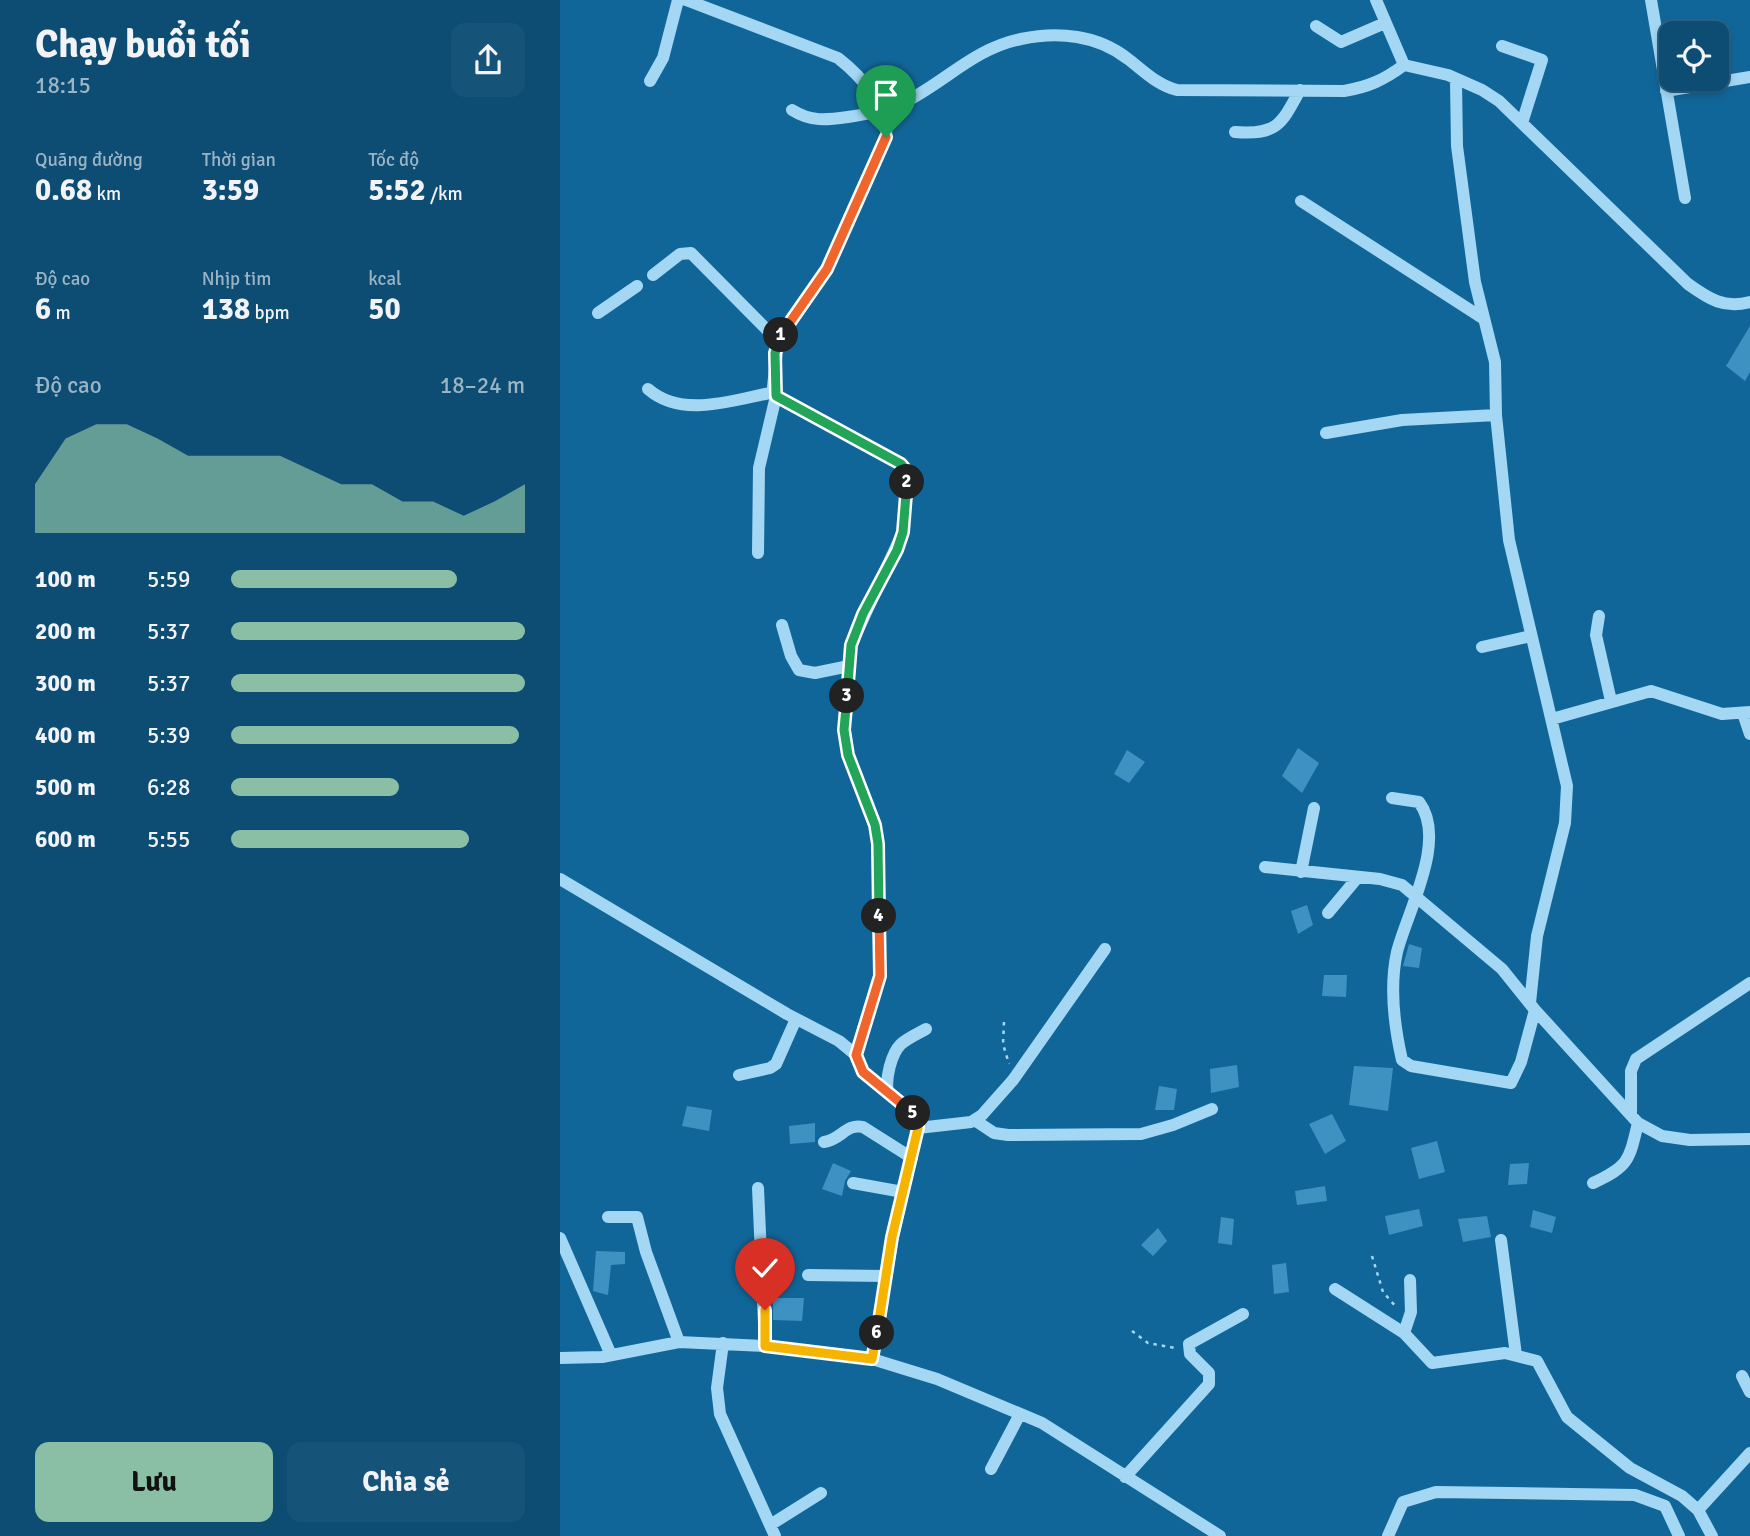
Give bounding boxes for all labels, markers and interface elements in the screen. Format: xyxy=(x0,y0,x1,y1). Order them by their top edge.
text: Chạy buổi tối xyxy=(35,21,251,68)
map controls xyxy=(1659,21,1729,91)
button: locate xyxy=(1659,21,1729,91)
button: share xyxy=(451,23,525,97)
pin xyxy=(856,65,916,137)
text: 18:15 xyxy=(35,71,91,100)
icon: arrive xyxy=(867,76,905,114)
text: Quãng đường xyxy=(35,148,143,172)
text: Thời gian xyxy=(202,148,276,172)
text: Tốc độ xyxy=(368,148,419,172)
text: 0.68 xyxy=(35,172,92,209)
text: 3:59 xyxy=(202,172,259,209)
text: 5:52 xyxy=(368,172,426,209)
text: km xyxy=(92,182,121,206)
text: /km xyxy=(426,182,463,206)
text: Độ cao xyxy=(35,267,90,291)
text: Nhịp tim xyxy=(202,267,271,291)
text: kcal xyxy=(368,267,402,291)
text: 6 xyxy=(35,291,51,328)
text: 138 xyxy=(202,291,250,328)
text: 50 xyxy=(368,291,401,328)
text: m xyxy=(51,301,71,325)
text: bpm xyxy=(250,301,290,325)
pin: 1 xyxy=(764,318,798,352)
text: 1 xyxy=(775,322,786,346)
text: Độ cao xyxy=(35,371,102,400)
text: 18–24 m xyxy=(440,371,525,400)
pin: 2 xyxy=(890,464,924,500)
text: 2 xyxy=(901,469,912,493)
text: 100 m xyxy=(35,565,96,594)
text: 5:59 xyxy=(147,565,190,594)
text: 200 m xyxy=(35,617,96,646)
text: 5:37 xyxy=(147,617,190,646)
text: 300 m xyxy=(35,669,96,698)
text: 5:37 xyxy=(147,669,190,698)
pin: 3 xyxy=(830,678,864,714)
text: 3 xyxy=(841,683,852,707)
text: 400 m xyxy=(35,721,96,750)
text: 5:39 xyxy=(147,721,190,750)
text: 500 m xyxy=(35,773,96,802)
text: 6:28 xyxy=(147,773,190,802)
text: 600 m xyxy=(35,825,96,854)
text: 5:55 xyxy=(147,825,190,854)
pin: 4 xyxy=(862,898,896,934)
text: 4 xyxy=(873,903,884,927)
pin: 5 xyxy=(896,1096,930,1130)
text: 5 xyxy=(907,1100,918,1124)
pin xyxy=(735,1238,795,1310)
icon: check xyxy=(746,1249,784,1287)
pin: 6 xyxy=(860,1316,894,1350)
text: 6 xyxy=(871,1320,882,1344)
button: Lưu xyxy=(35,1442,273,1522)
button: Chia sẻ xyxy=(287,1442,525,1522)

